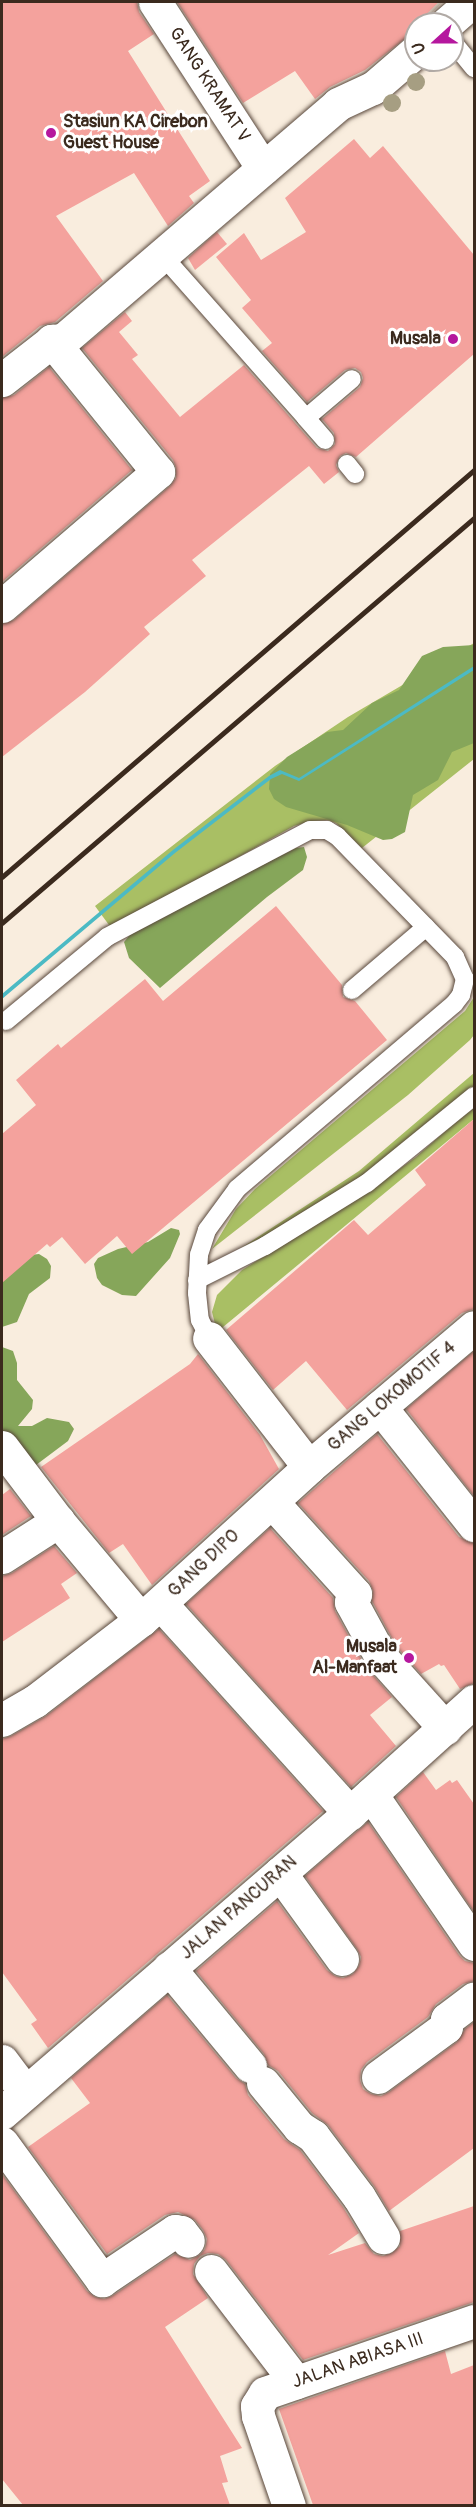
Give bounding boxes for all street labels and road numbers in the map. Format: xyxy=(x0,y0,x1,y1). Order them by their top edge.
street label: GANG KRAMAT V xyxy=(164,24,254,146)
street label: GANG LOKOMOTIF 4 xyxy=(324,1337,460,1457)
street label: GANG DIPO xyxy=(164,1526,244,1602)
street label: JALAN PANCURAN xyxy=(176,1852,302,1964)
street label: JALAN ABIASA III xyxy=(289,2328,427,2394)

